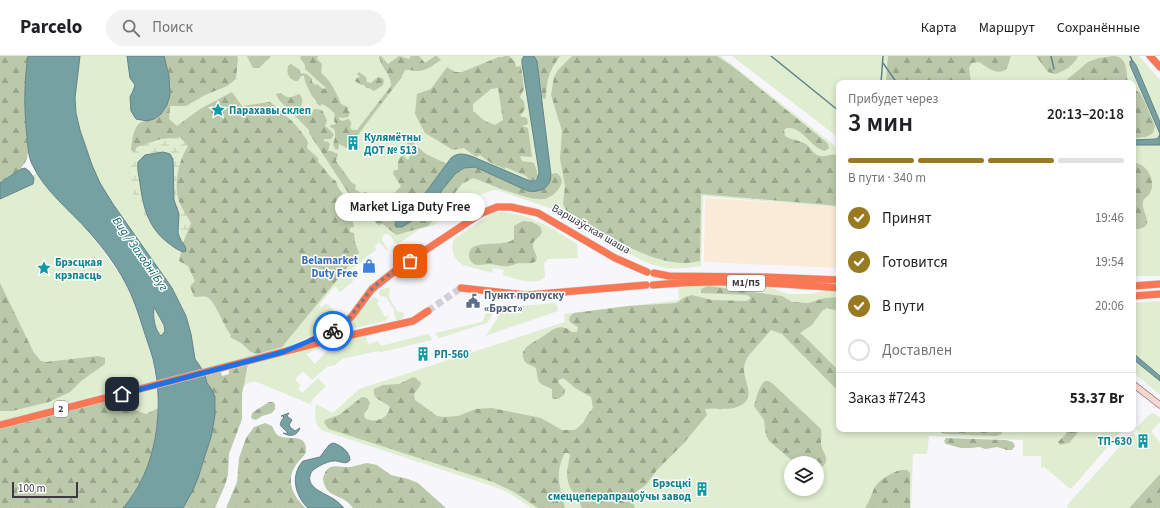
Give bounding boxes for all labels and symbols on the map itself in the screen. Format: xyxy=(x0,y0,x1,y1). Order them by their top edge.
place icon: Парахавы склеп xyxy=(210,102,226,118)
place label: Парахавы склеп xyxy=(229,103,311,118)
place label: Кулямётны ДОТ № 513 xyxy=(364,130,421,158)
building icon: Кулямётны ДОТ № 513 xyxy=(345,135,361,151)
callout: Market Liga Duty Free xyxy=(335,193,485,221)
street label: Варшаўская шаша xyxy=(549,200,633,258)
water label: Bug / Заходні Буг xyxy=(108,214,172,295)
pin xyxy=(393,244,427,278)
place label: Belamarket Duty Free xyxy=(302,253,359,281)
place label: Брэсцкая крэпасць xyxy=(55,255,102,283)
shop icon: Belamarket Duty Free xyxy=(361,258,377,274)
place icon: Брэсцкая крэпасць xyxy=(36,260,52,276)
road number: М1/П5 xyxy=(727,275,765,291)
place label: Пункт пропуску «Брэст» xyxy=(484,288,564,316)
public building icon: Пункт пропуску «Брэст» xyxy=(465,293,481,309)
courier xyxy=(313,311,353,351)
building icon: РП-560 xyxy=(415,346,431,362)
place label: РП-560 xyxy=(434,347,469,362)
pin xyxy=(105,377,139,411)
road number: 2 xyxy=(54,401,68,417)
building icon: ТП-630 xyxy=(1135,433,1151,449)
place label: ТП-630 xyxy=(1098,434,1132,449)
place label: Брэсцкі смеццеперапрацоўчы завод xyxy=(548,476,692,504)
scale bar xyxy=(12,480,78,499)
building icon: Брэсцкі смеццеперапрацоўчы завод xyxy=(694,481,710,497)

